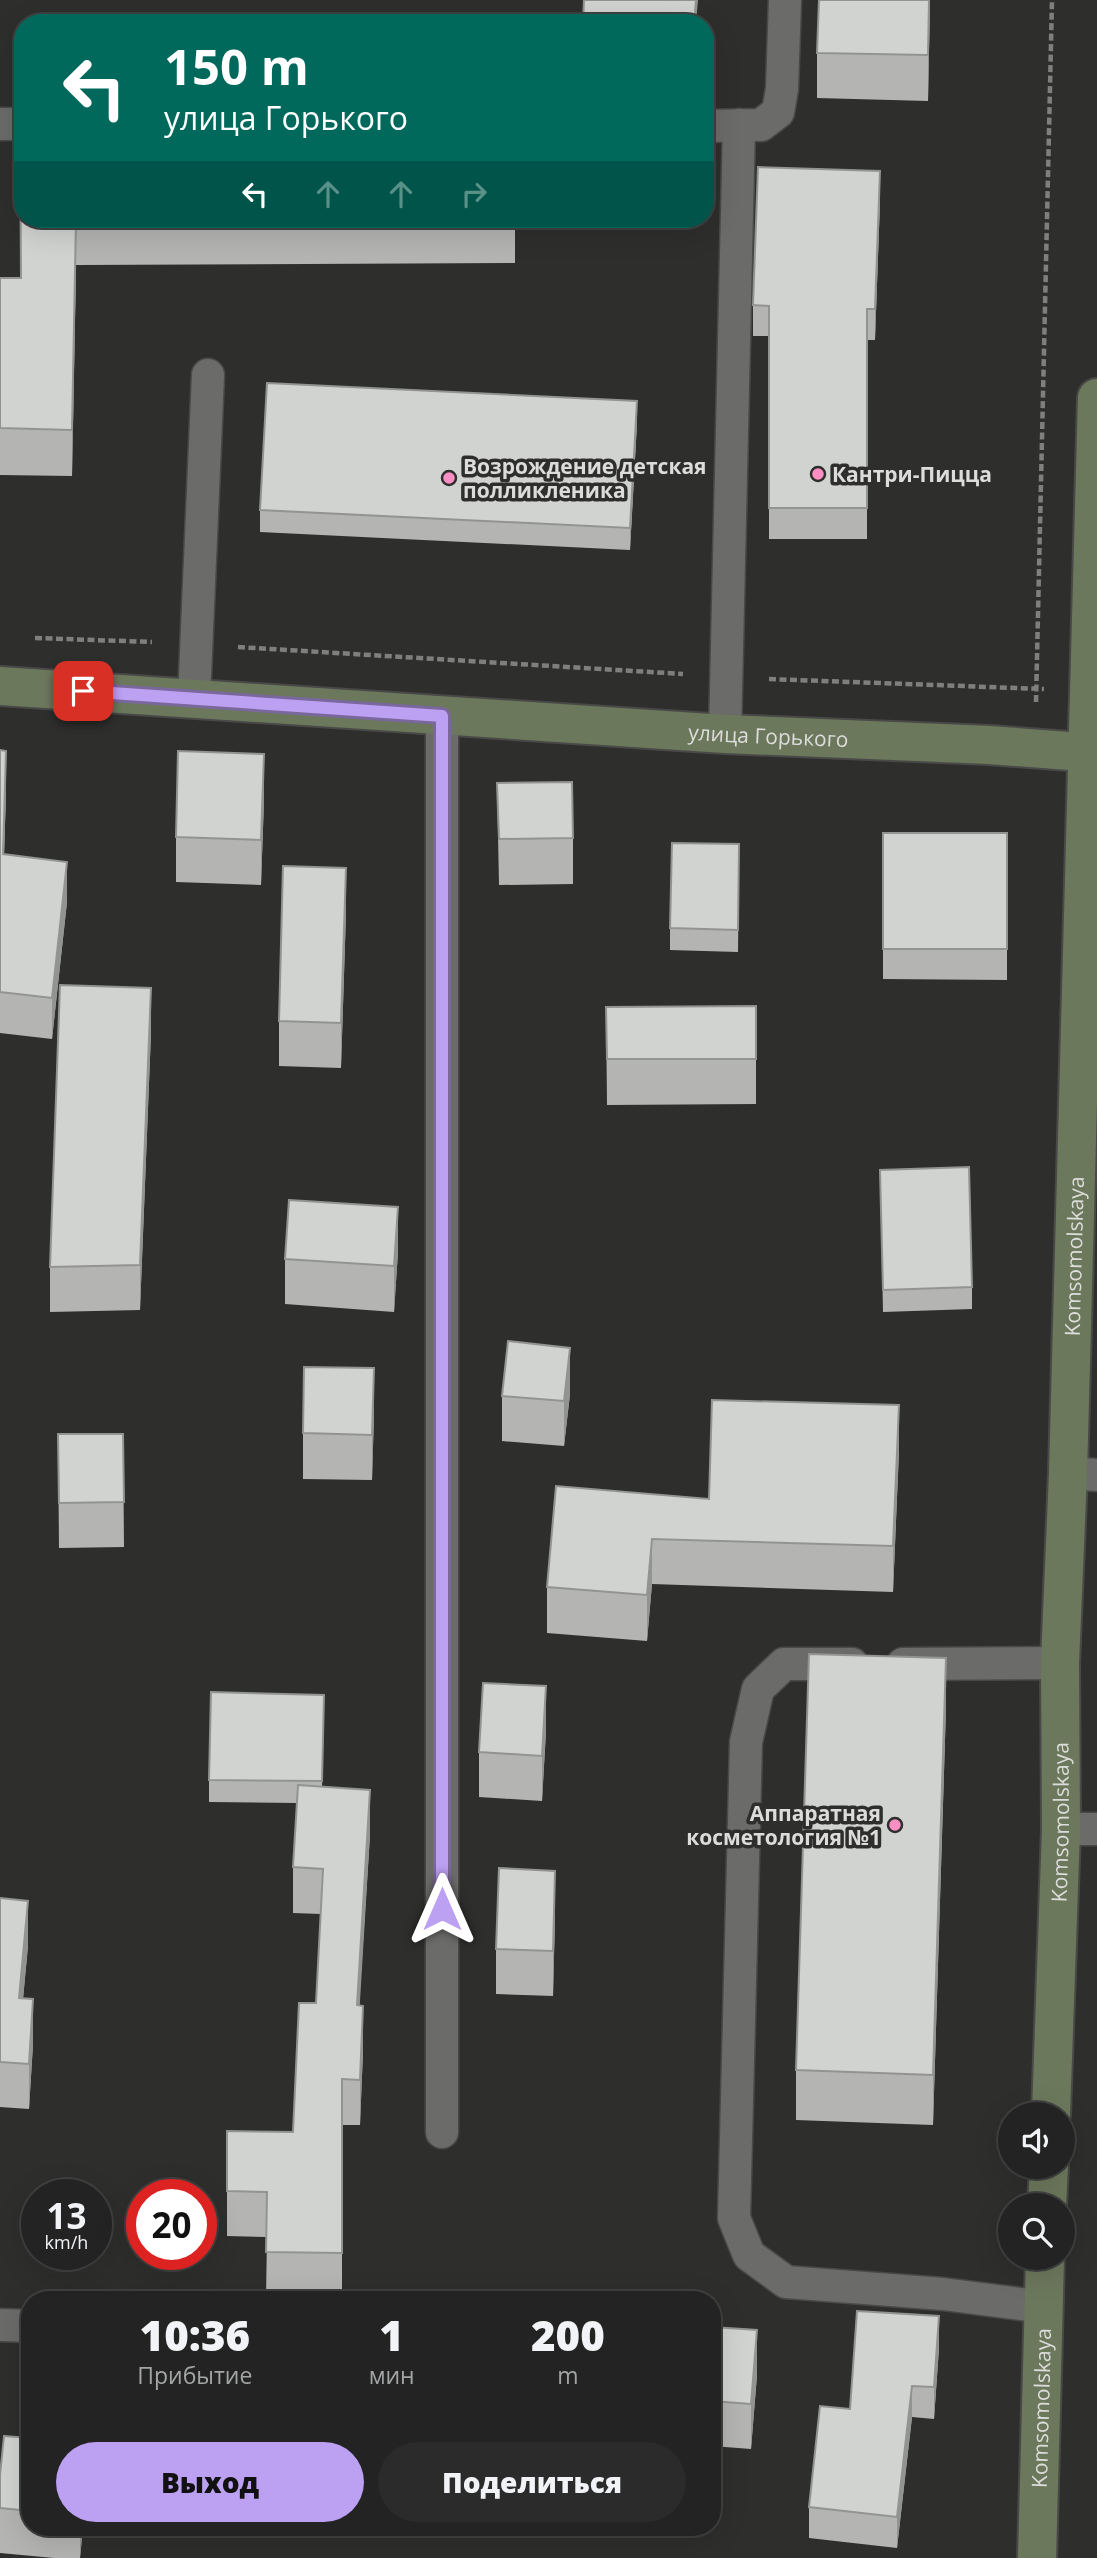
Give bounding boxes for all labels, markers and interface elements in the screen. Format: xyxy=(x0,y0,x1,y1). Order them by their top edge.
text: 150 m xyxy=(164,33,309,99)
icon: left xyxy=(49,42,140,133)
text: улица Горького xyxy=(164,96,408,139)
icon: left xyxy=(236,175,274,213)
icon: ahead xyxy=(309,175,347,213)
icon: ahead xyxy=(382,175,420,213)
icon: right xyxy=(455,175,493,213)
place label: Возрождение детская полликленика xyxy=(463,452,707,504)
place label: Кантри-Пицца xyxy=(832,460,992,488)
marker: Кантри-Пицца xyxy=(810,466,826,482)
marker: Возрождение детская полликленика xyxy=(441,470,457,486)
pin xyxy=(53,661,113,721)
icon: arrive xyxy=(64,672,102,710)
street label: улица Горького xyxy=(687,718,849,753)
street label: Komsomolskaya xyxy=(1058,1176,1090,1337)
street label: Komsomolskaya xyxy=(1044,1742,1075,1903)
place label: Аппаратная косметология №1 xyxy=(686,1799,881,1851)
marker: Аппаратная косметология №1 xyxy=(887,1817,903,1833)
position arrow xyxy=(405,1872,479,1946)
map controls xyxy=(998,2102,1075,2270)
button: sound xyxy=(998,2102,1075,2179)
speed limit sign: 20 xyxy=(126,2179,217,2270)
text: 13 xyxy=(46,2192,87,2239)
button: search xyxy=(998,2193,1075,2270)
text: km/h xyxy=(45,2230,88,2254)
text: 10:36 xyxy=(140,2306,250,2363)
text: 1 xyxy=(379,2306,404,2363)
text: 200 xyxy=(531,2306,605,2363)
street label: Komsomolskaya xyxy=(1025,2328,1057,2488)
text: Прибытие xyxy=(137,2359,252,2391)
text: мин xyxy=(369,2359,415,2391)
text: m xyxy=(557,2359,578,2391)
button: Выход xyxy=(56,2442,364,2522)
button: Поделиться xyxy=(378,2442,686,2522)

